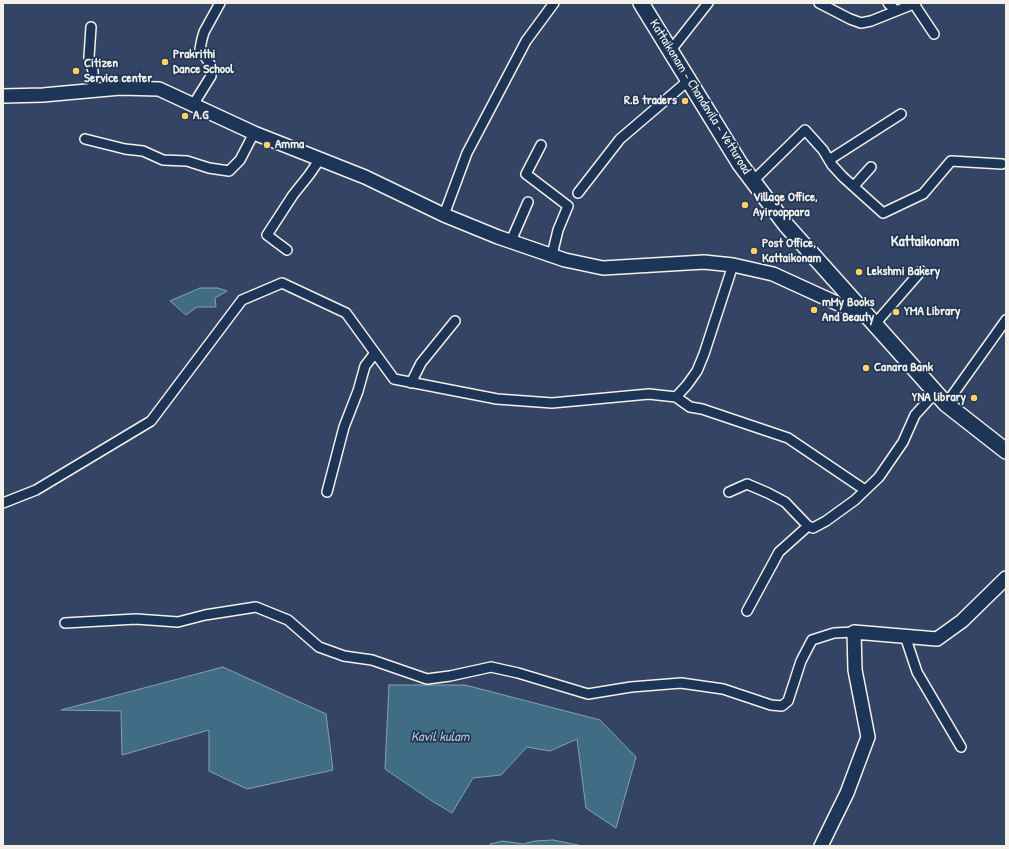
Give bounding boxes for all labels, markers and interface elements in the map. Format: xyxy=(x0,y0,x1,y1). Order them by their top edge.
street label: Kattaikonam - Chandavila - Vetturoad xyxy=(646,17,754,177)
place label: Prakrithi Dance School xyxy=(173,47,234,78)
place label: Citizen Service center xyxy=(84,56,152,87)
marker: Prakrithi Dance School xyxy=(160,57,170,67)
marker: Citizen Service center xyxy=(71,66,81,76)
place label: R.B traders xyxy=(624,93,677,109)
marker: R.B traders xyxy=(680,96,690,106)
place label: A.G xyxy=(193,108,208,124)
marker: A.G xyxy=(180,111,190,121)
place label: Amma xyxy=(275,137,304,153)
marker: Amma xyxy=(262,140,272,150)
place label: Village Office, Ayirooppara xyxy=(753,190,818,221)
marker: Village Office, Ayirooppara xyxy=(740,200,750,210)
district label: Kattaikonam xyxy=(891,233,959,251)
place label: Post Office, Kattaikonam xyxy=(762,236,821,267)
marker: Post Office, Kattaikonam xyxy=(749,246,759,256)
place label: Lekshmi Bakery xyxy=(867,264,940,280)
marker: Lekshmi Bakery xyxy=(854,267,864,277)
place label: mMy Books And Beauty xyxy=(822,295,875,326)
place label: YMA Library xyxy=(904,304,961,320)
marker: mMy Books And Beauty xyxy=(809,305,819,315)
marker: YMA Library xyxy=(891,307,901,317)
place label: Canara Bank xyxy=(874,360,933,376)
marker: Canara Bank xyxy=(861,363,871,373)
place label: YNA library xyxy=(912,390,966,406)
marker: YNA library xyxy=(969,393,979,403)
water label: Kavil kulam xyxy=(411,729,469,745)

